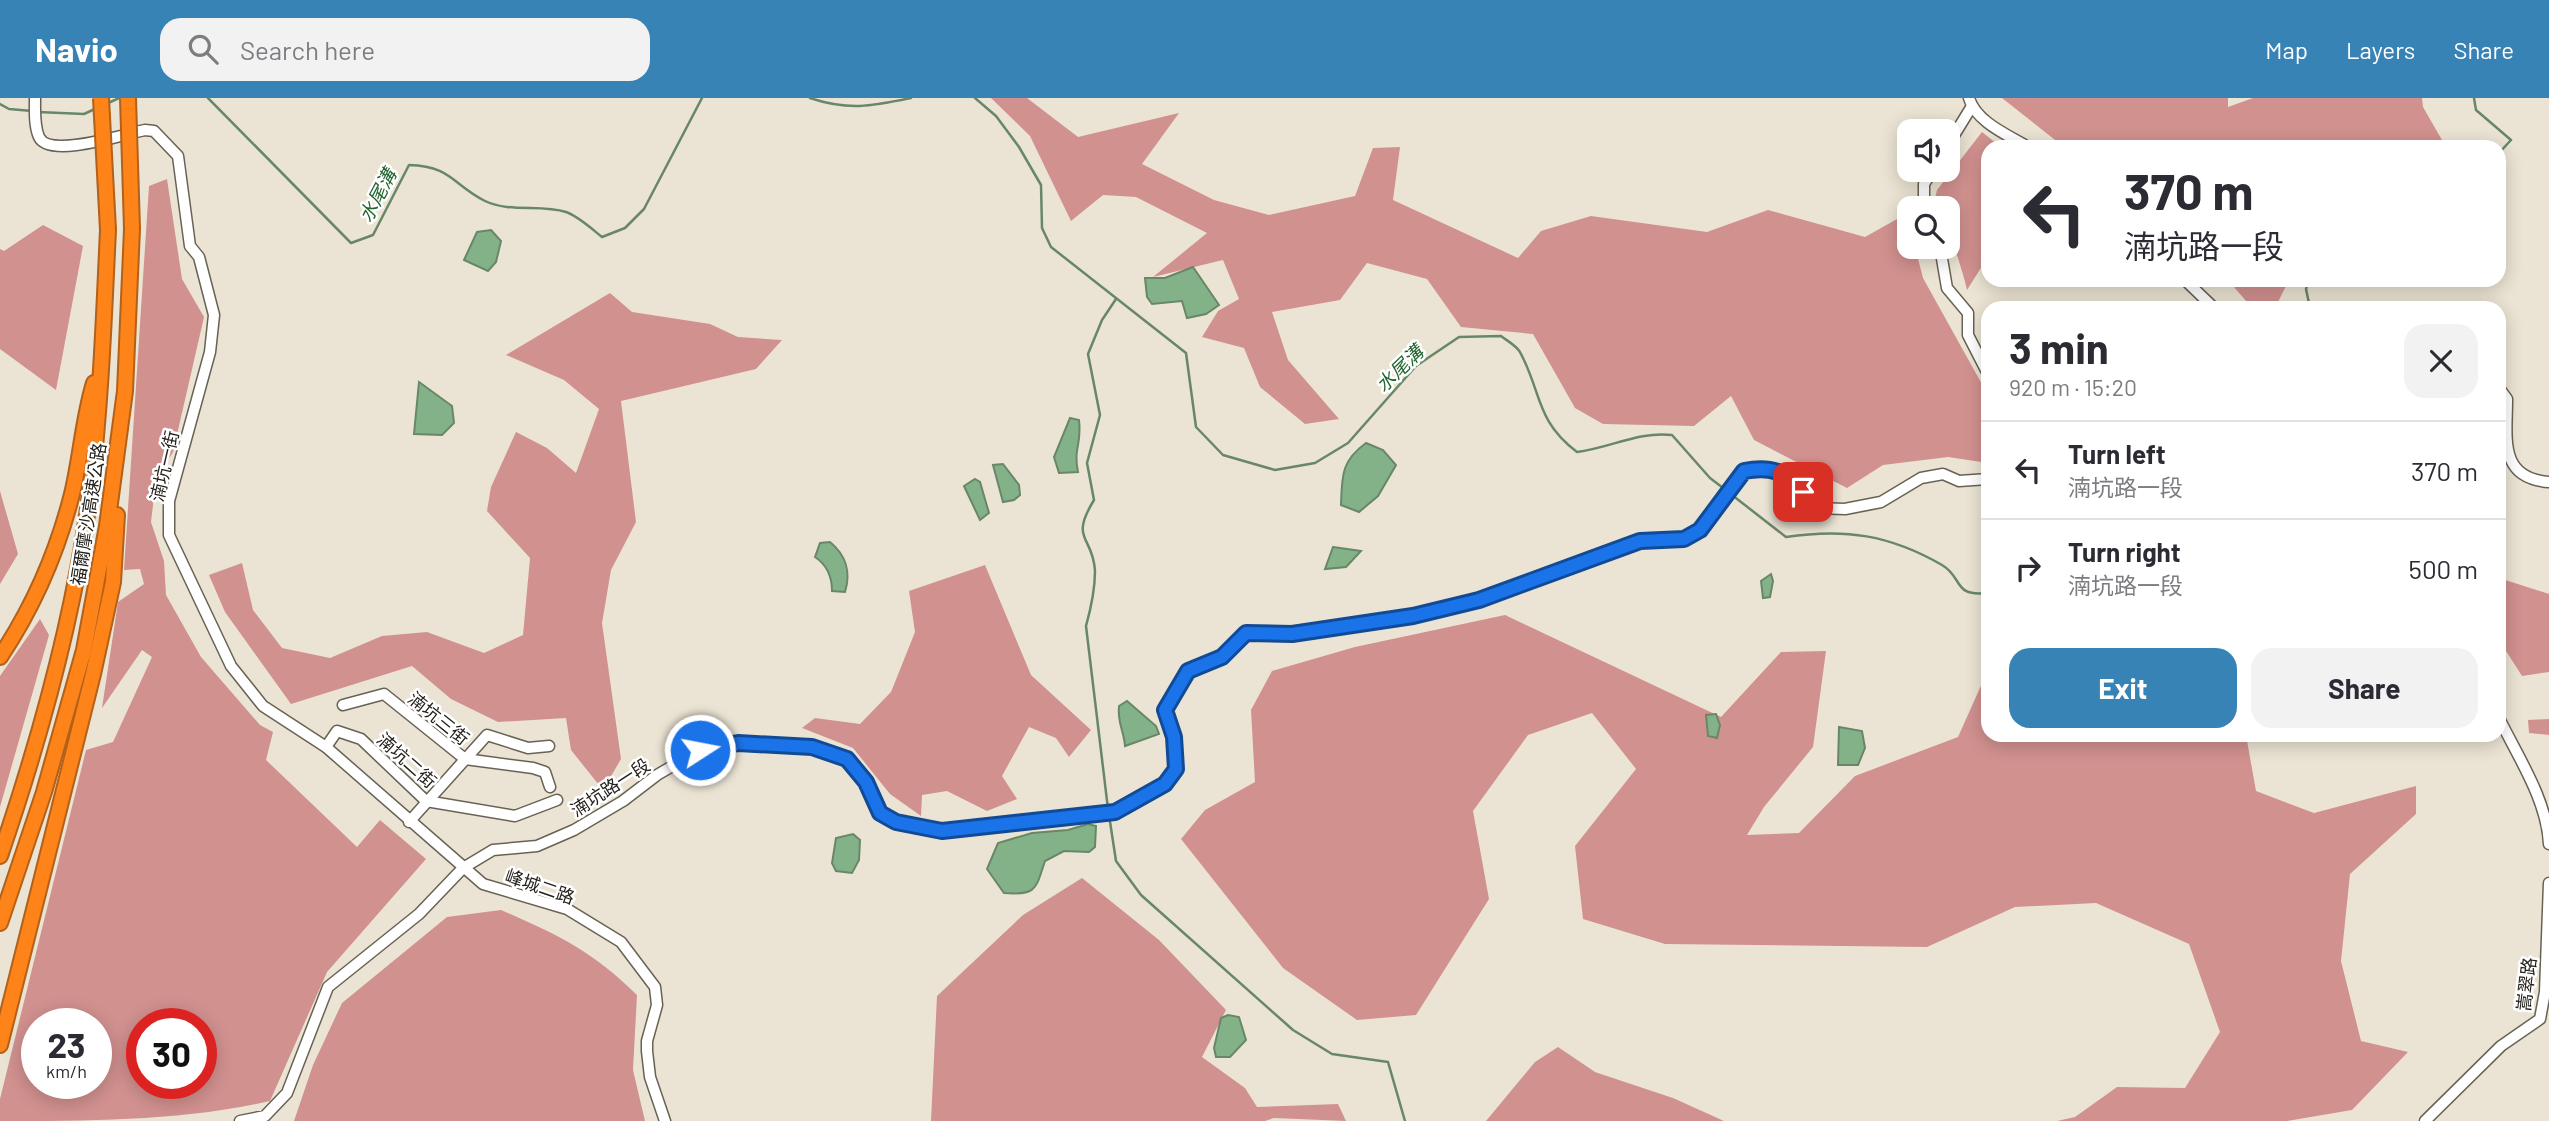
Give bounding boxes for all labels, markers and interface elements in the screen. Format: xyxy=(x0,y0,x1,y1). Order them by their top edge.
search box xyxy=(160,18,650,81)
text: Navio xyxy=(35,29,118,69)
icon: search xyxy=(184,30,222,68)
text: Search here xyxy=(240,34,375,65)
text: Map xyxy=(2265,35,2308,64)
text: Layers xyxy=(2346,35,2415,64)
text: Share xyxy=(2453,35,2514,64)
map controls xyxy=(1897,119,1960,259)
button: sound xyxy=(1897,119,1960,182)
text: 370 m xyxy=(2124,161,2253,220)
water label: 水尾溝 xyxy=(353,162,402,226)
icon: left xyxy=(2009,168,2100,259)
button: search xyxy=(1897,196,1960,259)
text: 湳坑路一段 xyxy=(2124,226,2284,264)
text: 3 min xyxy=(2009,322,2109,372)
button: close xyxy=(2404,324,2478,398)
water label: 水尾溝 xyxy=(1371,338,1430,396)
text: 920 m · 15:20 xyxy=(2009,373,2137,401)
street label: 湳坑一街 xyxy=(145,428,183,504)
text: Turn left xyxy=(2068,438,2166,469)
street label: 福爾摩沙高速公路 xyxy=(66,441,110,587)
icon: left xyxy=(2009,451,2047,489)
text: 370 m xyxy=(2411,455,2478,486)
pin xyxy=(1773,462,1833,522)
icon: arrive xyxy=(1784,473,1822,511)
text: 湳坑路一段 xyxy=(2068,473,2183,501)
text: Turn right xyxy=(2068,536,2181,567)
icon: right xyxy=(2009,549,2047,587)
text: 500 m xyxy=(2409,553,2478,584)
text: 湳坑路一段 xyxy=(2068,571,2183,599)
button: Exit xyxy=(2009,648,2237,728)
button: Share xyxy=(2251,648,2478,728)
street label: 湳坑三街 xyxy=(404,687,474,749)
position arrow xyxy=(663,713,737,787)
street label: 湳坑二街 xyxy=(373,728,441,792)
street label: 湳坑路一段 xyxy=(566,753,654,821)
street label: 峰城二路 xyxy=(502,864,578,908)
street label: 嵩翠路 xyxy=(2512,956,2540,1012)
speed limit sign: 30 xyxy=(126,1008,217,1099)
text: 23 xyxy=(47,1023,86,1065)
text: km/h xyxy=(46,1060,87,1082)

